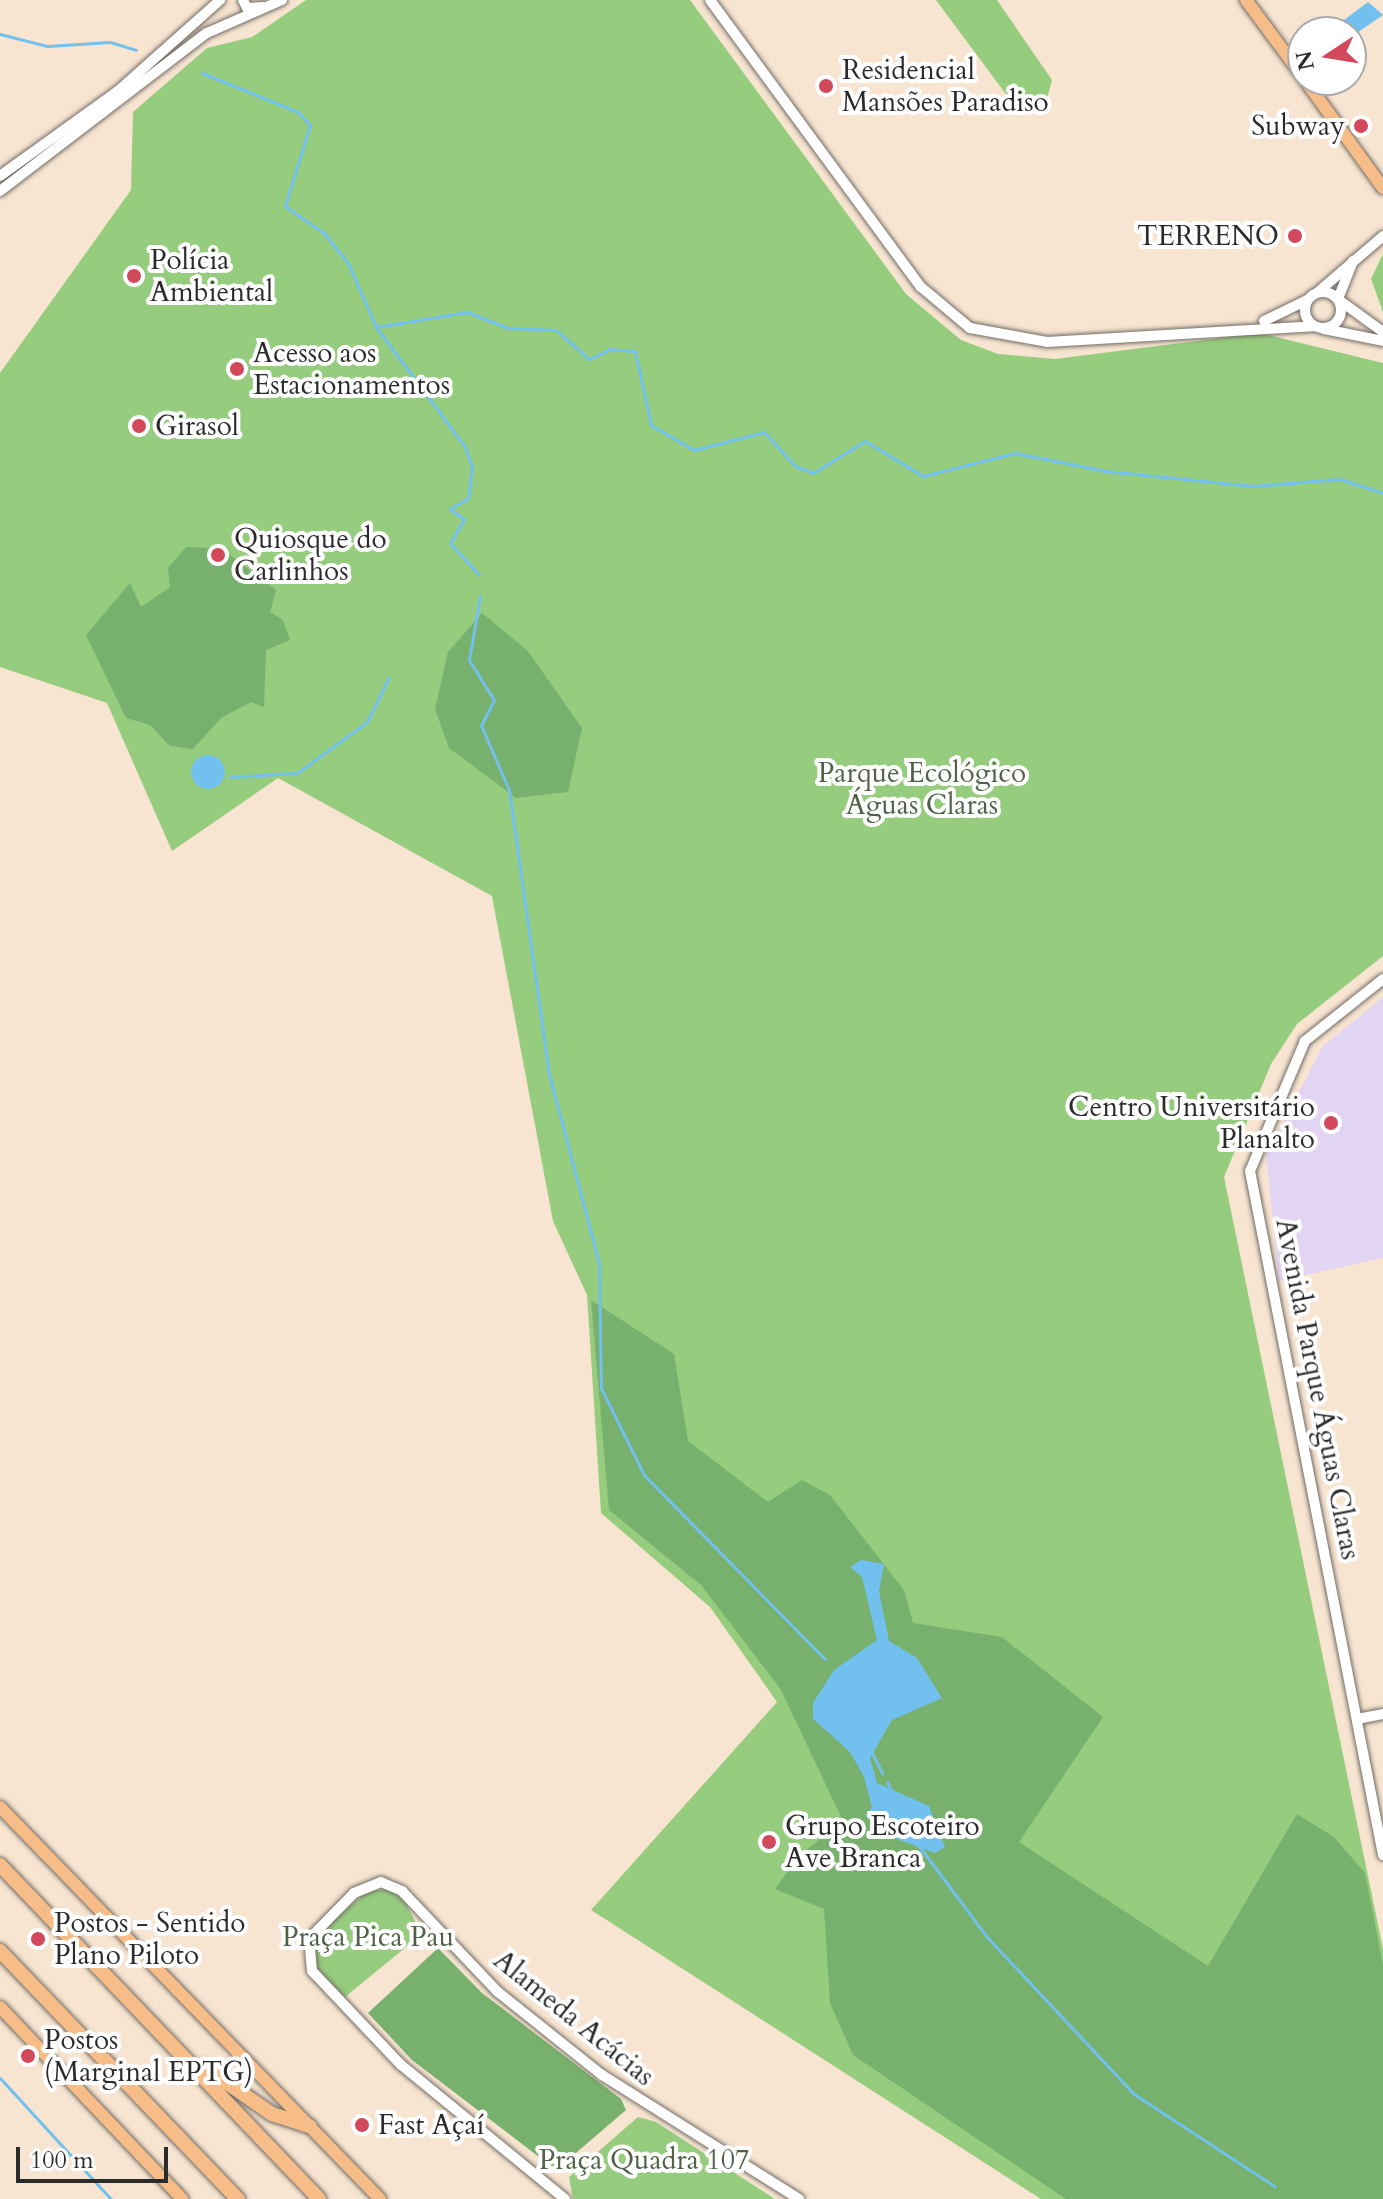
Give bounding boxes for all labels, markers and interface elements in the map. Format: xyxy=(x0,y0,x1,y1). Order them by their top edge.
north arrow xyxy=(1287,16,1367,96)
text: N xyxy=(1289,48,1322,73)
place label: Residencial Mansões Paradiso xyxy=(842,53,1049,119)
marker: Residencial Mansões Paradiso xyxy=(817,77,835,95)
place label: Subway xyxy=(1251,109,1345,143)
marker: Subway xyxy=(1352,117,1370,135)
place label: TERRENO xyxy=(1137,219,1279,253)
marker: TERRENO xyxy=(1286,227,1304,245)
place label: Polícia Ambiental xyxy=(150,243,273,309)
marker: Polícia Ambiental xyxy=(125,267,143,285)
place label: Acesso aos Estacionamentos xyxy=(253,336,450,402)
marker: Acesso aos Estacionamentos xyxy=(228,360,246,378)
place label: Girasol xyxy=(155,409,239,443)
marker: Girasol xyxy=(130,417,148,435)
place label: Quiosque do Carlinhos xyxy=(234,522,387,588)
marker: Quiosque do Carlinhos xyxy=(209,546,227,564)
park label: Parque Ecológico Águas Claras xyxy=(818,756,1026,822)
place label: Centro Universitário Planalto xyxy=(1068,1090,1315,1156)
marker: Centro Universitário Planalto xyxy=(1322,1114,1340,1132)
street label: Avenida Parque Águas Claras xyxy=(1268,1216,1368,1562)
place label: Grupo Escoteiro Ave Branca xyxy=(785,1809,980,1875)
marker: Grupo Escoteiro Ave Branca xyxy=(760,1833,778,1851)
place label: Postos - Sentido Plano Piloto xyxy=(54,1906,245,1972)
park label: Praça Pica Pau xyxy=(282,1920,454,1954)
marker: Postos - Sentido Plano Piloto xyxy=(29,1930,47,1948)
street label: Alameda Acácias xyxy=(487,1943,661,2093)
place label: Postos (Marginal EPTG) xyxy=(44,2023,253,2089)
marker: Postos (Marginal EPTG) xyxy=(19,2047,37,2065)
place label: Fast Açaí xyxy=(378,2108,484,2142)
marker: Fast Açaí xyxy=(353,2116,371,2134)
scale bar xyxy=(20,2131,172,2181)
park label: Praça Quadra 107 xyxy=(539,2143,749,2177)
text: 100 m xyxy=(30,2144,94,2177)

